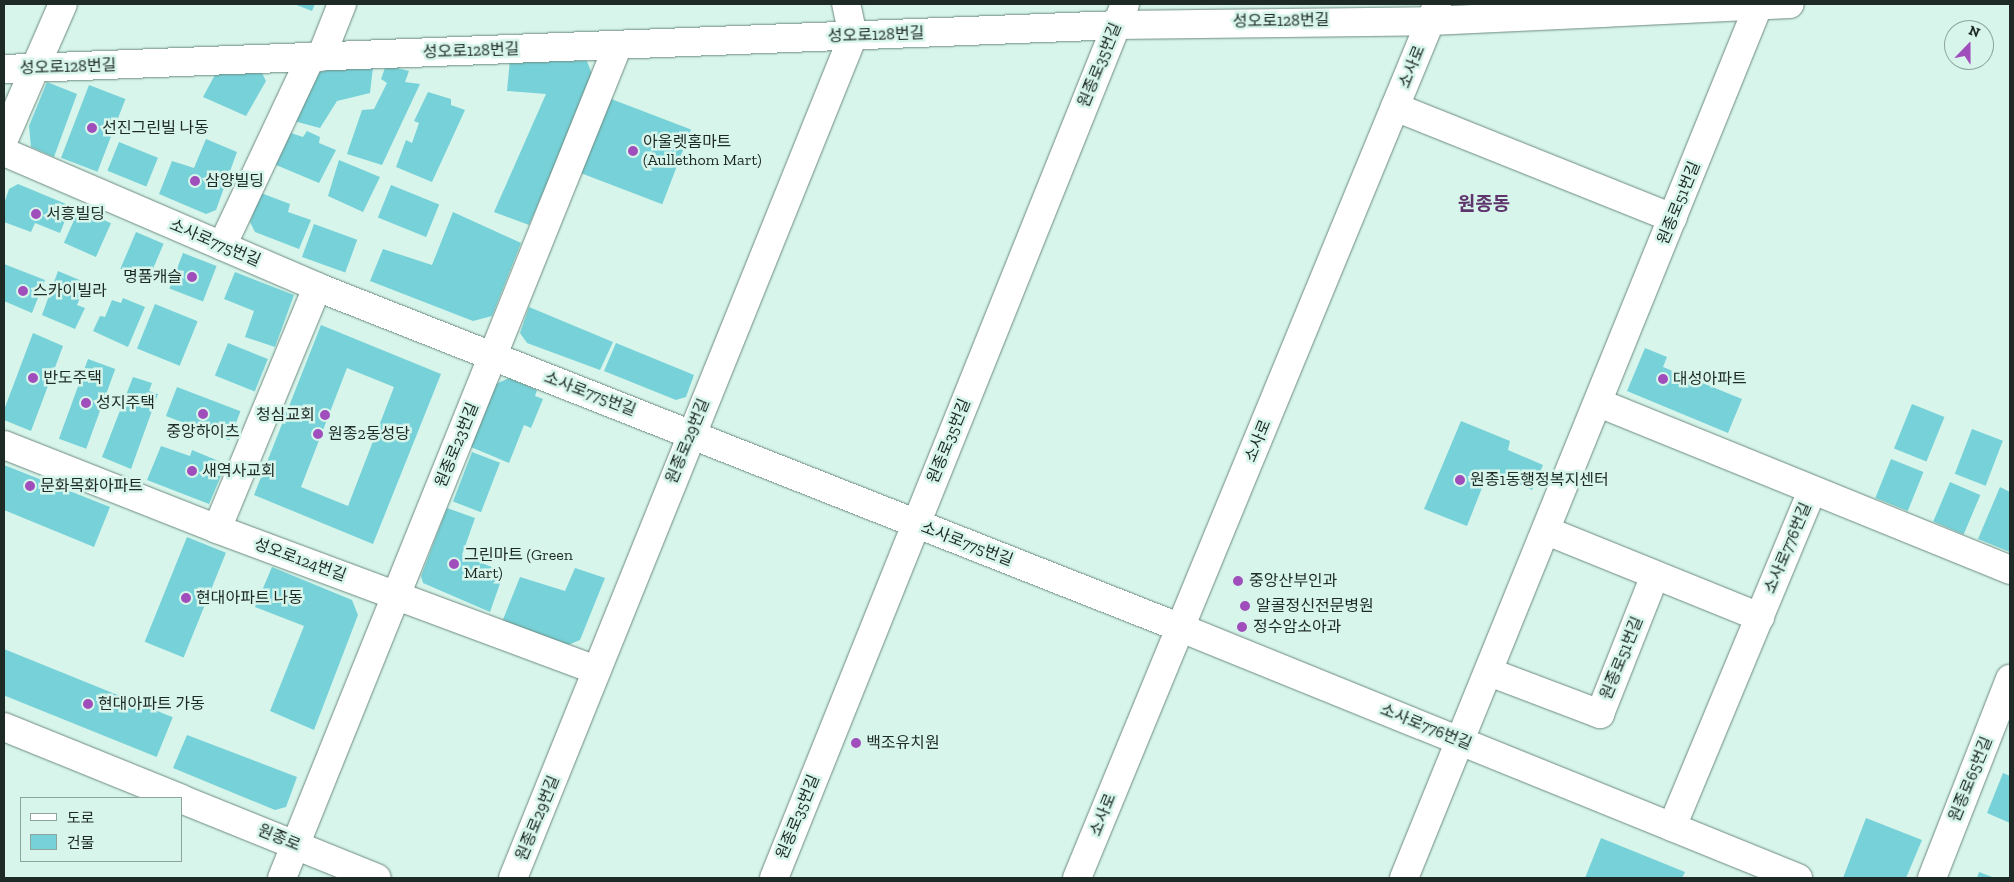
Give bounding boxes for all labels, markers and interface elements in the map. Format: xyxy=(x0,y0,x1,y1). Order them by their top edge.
street label: 성오로128번길 xyxy=(1233,11,1329,31)
street label: 원종로35번길 xyxy=(1074,20,1126,110)
north arrow xyxy=(1944,20,1994,70)
text: N xyxy=(1966,22,1983,41)
street label: 성오로128번길 xyxy=(827,24,925,46)
street label: 성오로128번길 xyxy=(422,40,520,62)
street label: 소사로 xyxy=(1395,43,1429,91)
street label: 성오로128번길 xyxy=(19,56,117,78)
place label: 선진그린빌 나동 xyxy=(102,118,209,138)
marker: 선진그린빌 나동 xyxy=(86,122,98,134)
place label: 아울렛홈마트 (Aullethom Mart) xyxy=(643,132,761,170)
marker: 아울렛홈마트 (Aullethom Mart) xyxy=(627,145,639,157)
street label: 원종로51번길 xyxy=(1654,159,1704,247)
place label: 삼양빌딩 xyxy=(205,171,264,191)
marker: 삼양빌딩 xyxy=(189,175,201,187)
district label: 원종동 xyxy=(1458,193,1510,215)
place label: 서흥빌딩 xyxy=(46,204,105,224)
marker: 서흥빌딩 xyxy=(30,208,42,220)
street label: 소사로775번길 xyxy=(167,215,263,271)
place label: 명품캐슬 xyxy=(123,267,182,287)
marker: 명품캐슬 xyxy=(186,271,198,283)
place label: 스카이빌라 xyxy=(33,281,107,301)
marker: 스카이빌라 xyxy=(17,285,29,297)
place label: 반도주택 xyxy=(43,368,102,388)
street label: 소사로775번길 xyxy=(541,368,639,420)
place label: 대성아파트 xyxy=(1673,369,1747,389)
marker: 반도주택 xyxy=(27,372,39,384)
marker: 대성아파트 xyxy=(1657,373,1669,385)
place label: 성지주택 xyxy=(96,393,155,413)
street label: 원종로29번길 xyxy=(662,396,714,486)
street label: 원종로35번길 xyxy=(923,396,975,486)
marker: 성지주택 xyxy=(80,397,92,409)
street label: 원종로23번길 xyxy=(431,400,483,490)
place label: 청심교회 xyxy=(256,405,315,425)
marker: 중앙하이츠 xyxy=(197,408,209,420)
marker: 청심교회 xyxy=(319,409,331,421)
street label: 소사로 xyxy=(1241,417,1275,465)
place label: 중앙하이츠 xyxy=(166,422,240,442)
place label: 원종2동성당 xyxy=(328,424,410,444)
marker: 원종2동성당 xyxy=(312,428,324,440)
place label: 새역사교회 xyxy=(202,461,276,481)
marker: 새역사교회 xyxy=(186,465,198,477)
place label: 원종1동행정복지센터 xyxy=(1470,470,1609,490)
marker: 원종1동행정복지센터 xyxy=(1454,474,1466,486)
place label: 문화목화아파트 xyxy=(40,476,143,496)
marker: 문화목화아파트 xyxy=(24,480,36,492)
street label: 소사로776번길 xyxy=(1760,500,1816,596)
street label: 소사로775번길 xyxy=(918,518,1016,570)
street label: 성오로124번길 xyxy=(251,534,349,586)
place label: 그린마트 (Green Mart) xyxy=(464,545,572,583)
marker: 그린마트 (Green Mart) xyxy=(448,558,460,570)
place label: 중앙산부인과 xyxy=(1249,571,1337,591)
marker: 중앙산부인과 xyxy=(1231,574,1245,588)
place label: 현대아파트 나동 xyxy=(196,588,303,608)
marker: 현대아파트 나동 xyxy=(180,592,192,604)
place label: 알콜정신전문병원 xyxy=(1256,596,1374,616)
marker: 알콜정신전문병원 xyxy=(1238,599,1252,613)
street label: 원종로51번길 xyxy=(1597,614,1647,702)
place label: 정수암소아과 xyxy=(1253,617,1341,637)
marker: 정수암소아과 xyxy=(1235,620,1249,634)
place label: 현대아파트 가동 xyxy=(98,694,205,714)
marker: 현대아파트 가동 xyxy=(82,698,94,710)
street label: 소사로776번길 xyxy=(1377,700,1475,754)
place label: 백조유치원 xyxy=(866,733,940,753)
street label: 원종로65번길 xyxy=(1945,734,1997,824)
marker: 백조유치원 xyxy=(850,737,862,749)
street label: 원종로35번길 xyxy=(772,772,824,862)
street label: 원종로29번길 xyxy=(512,773,564,863)
street label: 소사로 xyxy=(1086,791,1120,839)
legend xyxy=(20,797,182,862)
text: 도로 xyxy=(67,809,95,827)
street label: 원종로 xyxy=(255,821,303,855)
text: 건물 xyxy=(67,834,95,852)

